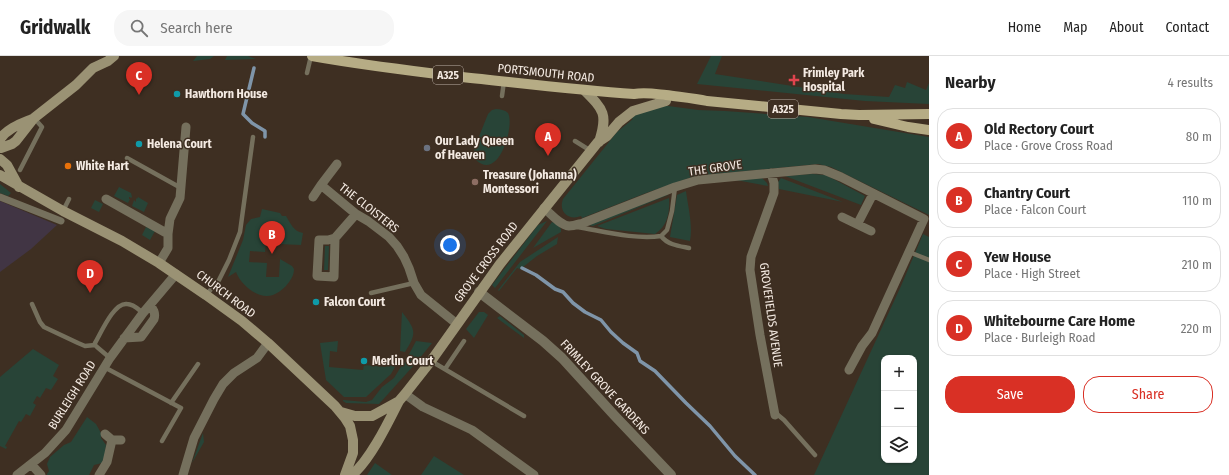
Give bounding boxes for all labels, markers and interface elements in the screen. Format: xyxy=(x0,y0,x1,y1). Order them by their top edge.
search box xyxy=(114,10,394,46)
text: Gridwalk xyxy=(20,16,90,39)
icon: search xyxy=(128,17,150,39)
text: Search here xyxy=(160,19,233,37)
text: Home xyxy=(1008,19,1041,36)
text: Map xyxy=(1063,19,1087,36)
text: About xyxy=(1109,19,1144,36)
text: Contact xyxy=(1166,19,1209,36)
street label: PORTSMOUTH ROAD xyxy=(497,61,595,85)
pin: C xyxy=(126,62,152,95)
road number: A325 xyxy=(433,66,463,84)
place label: Frimley Park Hospital xyxy=(803,66,865,94)
text: Nearby xyxy=(945,72,996,93)
marker: Frimley Park Hospital xyxy=(788,74,800,86)
text: 4 results xyxy=(1167,75,1213,90)
place label: Hawthorn House xyxy=(185,87,268,101)
marker: Hawthorn House xyxy=(172,89,182,99)
road number: A325 xyxy=(768,100,798,118)
text: Old Rectory Court xyxy=(984,120,1094,138)
pin: A xyxy=(535,123,561,156)
text: A xyxy=(955,129,963,144)
text: 80 m xyxy=(1186,129,1212,144)
place label: Our Lady Queen of Heaven xyxy=(435,134,514,162)
place label: Helena Court xyxy=(147,137,212,151)
text: Place · Grove Cross Road xyxy=(984,138,1113,153)
marker: Helena Court xyxy=(134,139,144,149)
marker: Our Lady Queen of Heaven xyxy=(422,143,432,153)
street label: THE GROVE xyxy=(687,157,743,179)
place label: White Hart xyxy=(76,159,130,173)
marker: White Hart xyxy=(63,161,73,171)
place label: Treasure (Johanna) Montessori xyxy=(483,168,577,196)
marker: Treasure (Johanna) Montessori xyxy=(470,177,480,187)
street label: THE CLOISTERS xyxy=(336,180,402,236)
text: Chantry Court xyxy=(984,184,1070,202)
text: B xyxy=(955,193,963,208)
text: 110 m xyxy=(1182,193,1212,208)
text: Place · Falcon Court xyxy=(984,202,1086,217)
street label: GROVE CROSS ROAD xyxy=(451,219,521,305)
pin: B xyxy=(259,221,285,254)
your location xyxy=(440,235,460,255)
text: Yew House xyxy=(984,248,1051,266)
text: C xyxy=(956,257,962,272)
text: 210 m xyxy=(1182,257,1212,272)
pin: D xyxy=(77,260,103,293)
street label: GROVEFIELDS AVENUE xyxy=(757,262,785,369)
text: Place · High Street xyxy=(984,266,1080,281)
street label: CHURCH ROAD xyxy=(194,267,258,321)
place label: Falcon Court xyxy=(324,295,386,309)
marker: Falcon Court xyxy=(311,297,321,307)
text: Whitebourne Care Home xyxy=(984,312,1135,330)
text: D xyxy=(955,321,963,336)
text: 220 m xyxy=(1181,321,1212,336)
text: Place · Burleigh Road xyxy=(984,330,1096,345)
street label: FRIMLEY GROVE GARDENS xyxy=(558,337,652,437)
place label: Merlin Court xyxy=(372,354,434,368)
map controls xyxy=(881,355,917,463)
button: + xyxy=(881,355,917,391)
marker: Merlin Court xyxy=(359,356,369,366)
street label: BURLEIGH ROAD xyxy=(45,358,99,432)
button: Save xyxy=(945,376,1075,413)
button: Share xyxy=(1083,376,1213,413)
button: − xyxy=(881,391,917,427)
button: layers xyxy=(881,427,917,463)

